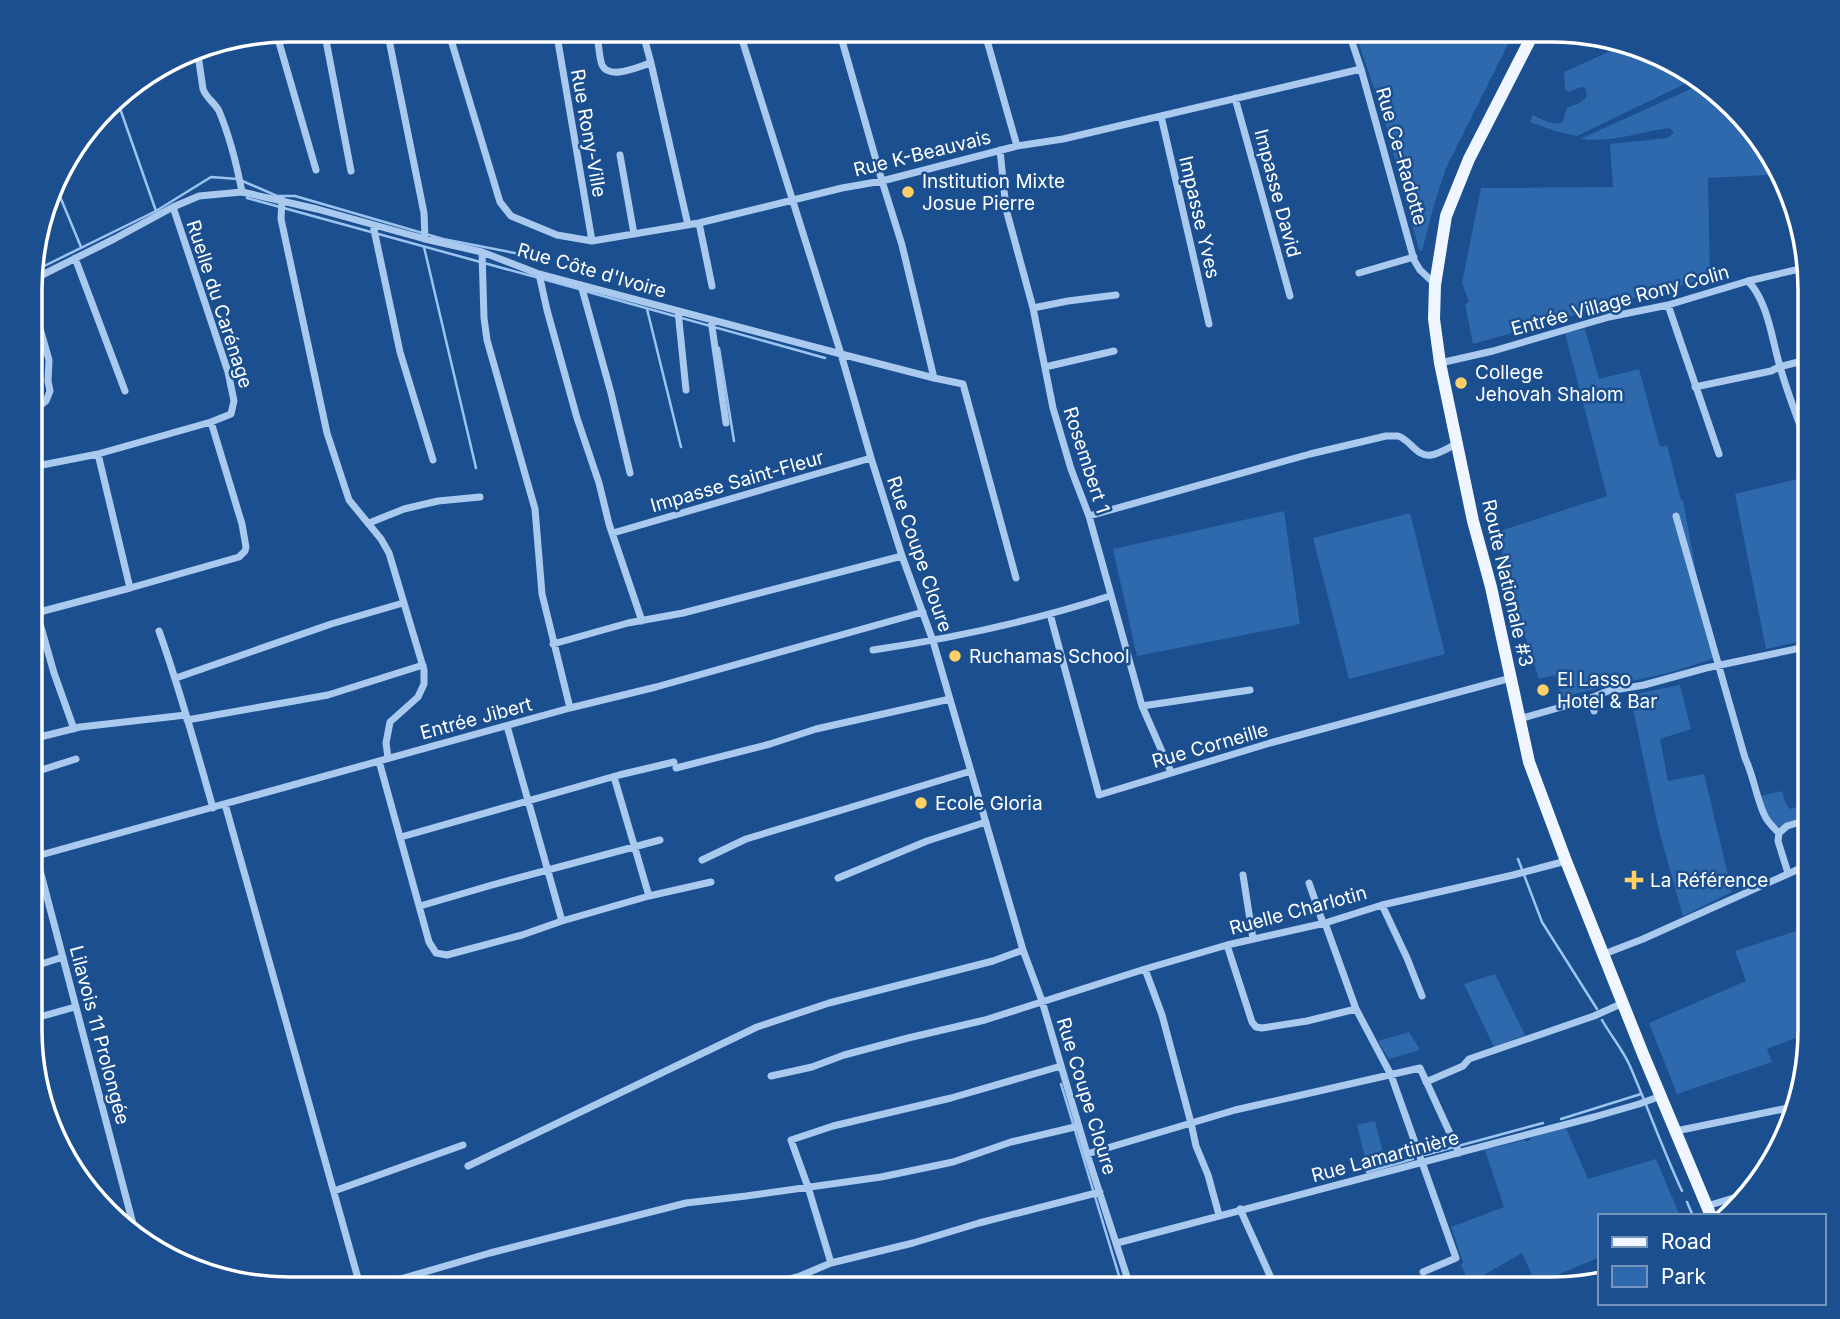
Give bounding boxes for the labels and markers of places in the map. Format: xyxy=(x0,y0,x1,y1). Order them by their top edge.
place label: Institution Mixte Josue Pierre xyxy=(922,170,1065,215)
marker: Institution Mixte Josue Pierre xyxy=(900,184,916,200)
place label: College Jehovah Shalom xyxy=(1475,361,1624,406)
marker: College Jehovah Shalom xyxy=(1453,375,1469,391)
place label: Ruchamas School xyxy=(969,645,1130,668)
marker: Ruchamas School xyxy=(947,648,963,664)
place label: El Lasso Hotel & Bar xyxy=(1557,668,1657,713)
marker: El Lasso Hotel & Bar xyxy=(1535,682,1551,698)
place label: Ecole Gloria xyxy=(935,792,1043,815)
marker: Ecole Gloria xyxy=(913,795,929,811)
place label: La Référence xyxy=(1650,869,1768,892)
marker: La Référence xyxy=(1624,870,1644,890)

